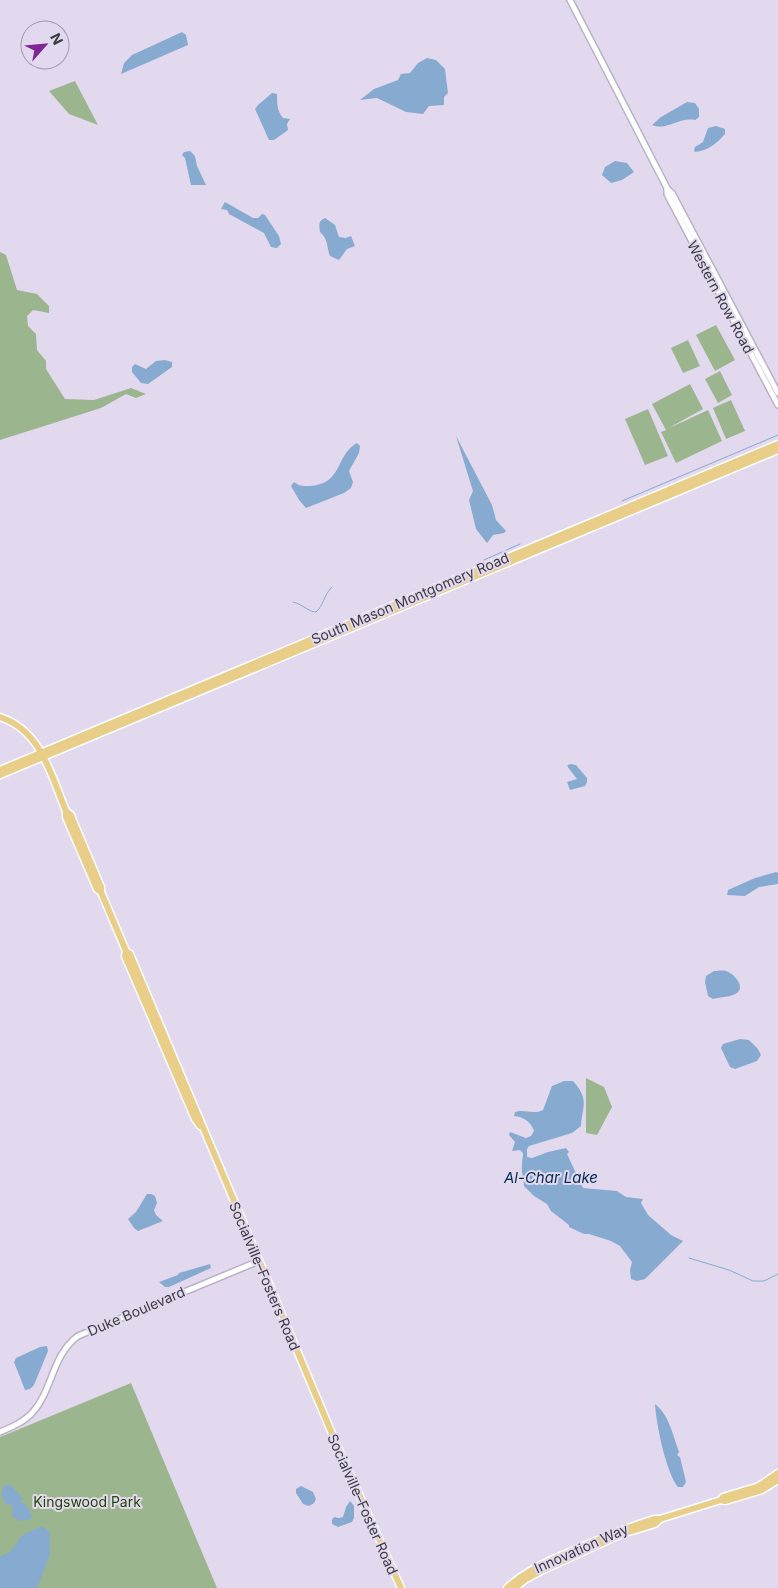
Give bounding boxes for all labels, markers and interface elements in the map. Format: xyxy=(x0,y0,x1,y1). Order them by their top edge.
north arrow xyxy=(20,20,70,70)
text: N xyxy=(47,30,67,47)
street label: Western Row Road xyxy=(684,238,758,356)
street label: South Mason Montgomery Road xyxy=(309,549,511,647)
water label: Al-Char Lake xyxy=(503,1168,598,1187)
street label: Socialville–Fosters Road xyxy=(226,1199,304,1353)
street label: Duke Boulevard xyxy=(85,1283,187,1339)
street label: Socialville–Foster Road xyxy=(324,1431,402,1577)
park label: Kingswood Park xyxy=(33,1493,141,1510)
street label: Innovation Way xyxy=(531,1520,631,1576)

